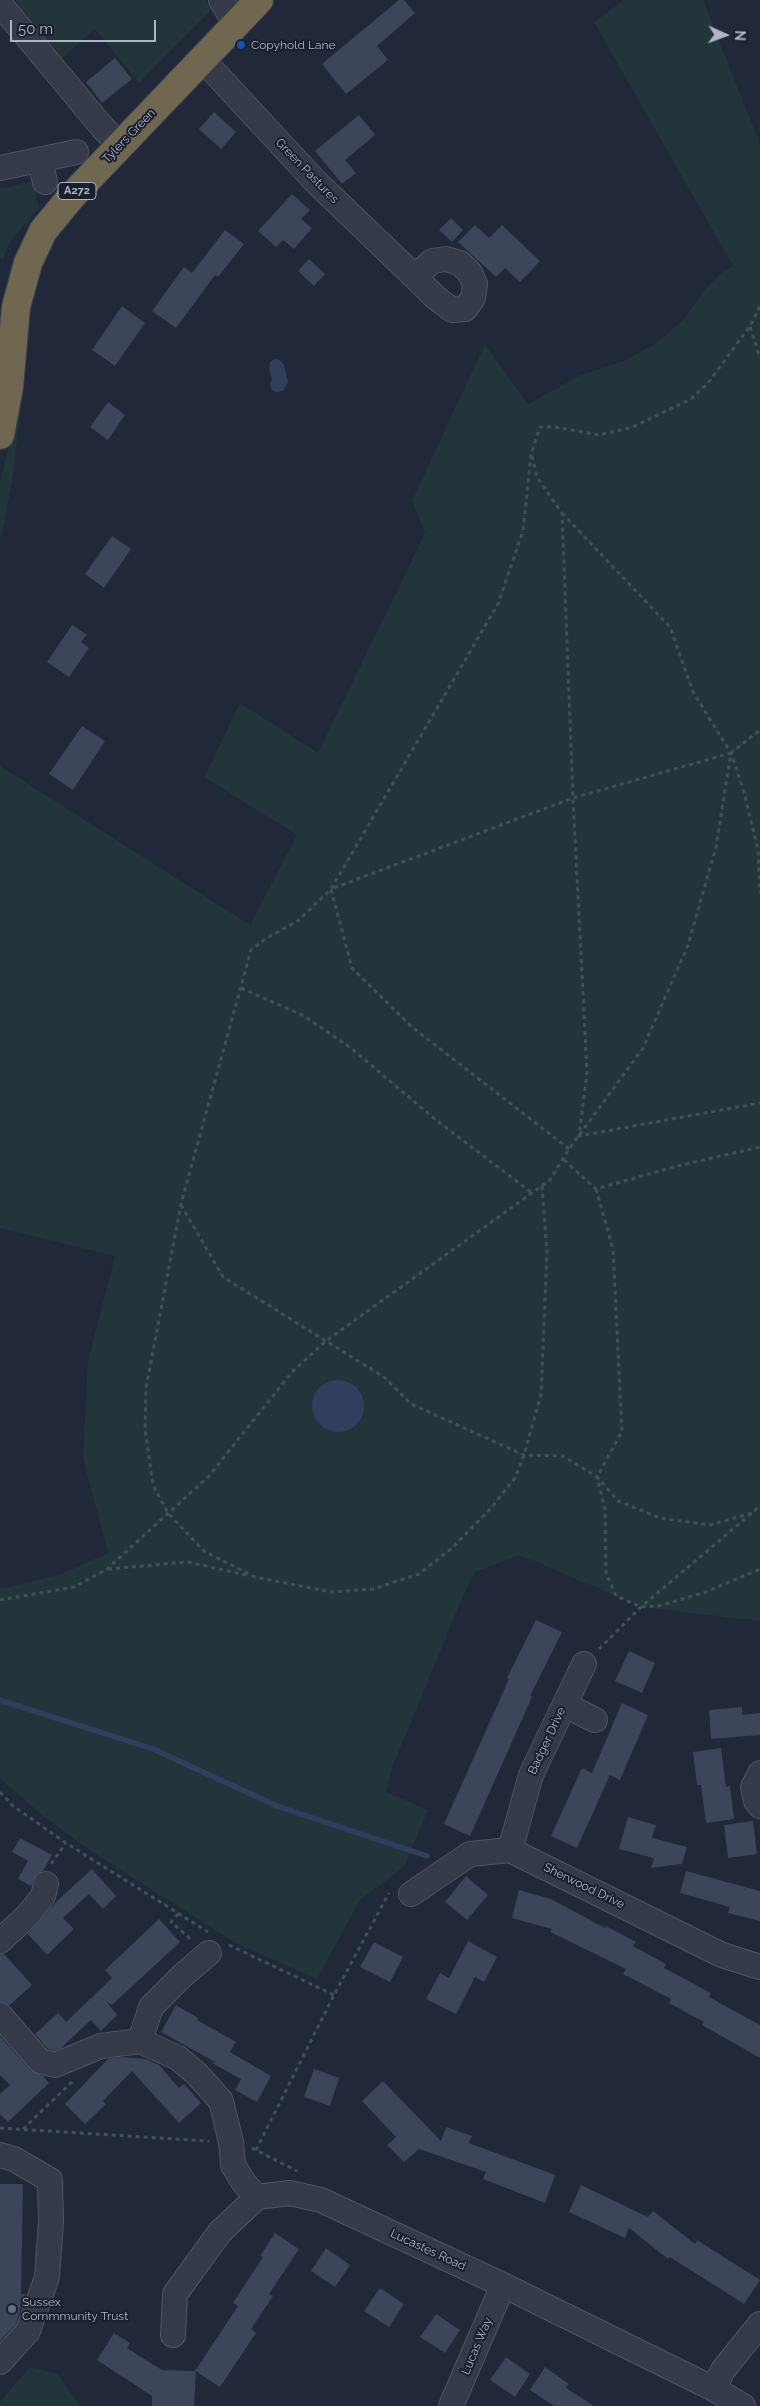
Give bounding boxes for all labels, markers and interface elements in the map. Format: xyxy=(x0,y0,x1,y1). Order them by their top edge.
scale bar xyxy=(12,10,159,42)
north arrow xyxy=(700,10,750,60)
text: 50 m xyxy=(18,20,53,38)
text: N xyxy=(732,30,748,41)
place label: Copyhold Lane xyxy=(251,38,336,52)
marker: Copyhold Lane xyxy=(235,39,247,51)
street label: Tylers Green xyxy=(100,106,158,166)
street label: Green Pastures xyxy=(272,136,342,206)
road number: A272 xyxy=(58,182,96,200)
street label: Badger Drive xyxy=(525,1705,569,1777)
street label: Sherwood Drive xyxy=(541,1860,627,1912)
street label: Lucastes Road xyxy=(388,2226,468,2274)
place label: Sussex Commmunity Trust xyxy=(22,2295,128,2323)
marker: Sussex Commmunity Trust xyxy=(6,2303,18,2315)
street label: Lucas Way xyxy=(458,2315,496,2377)

